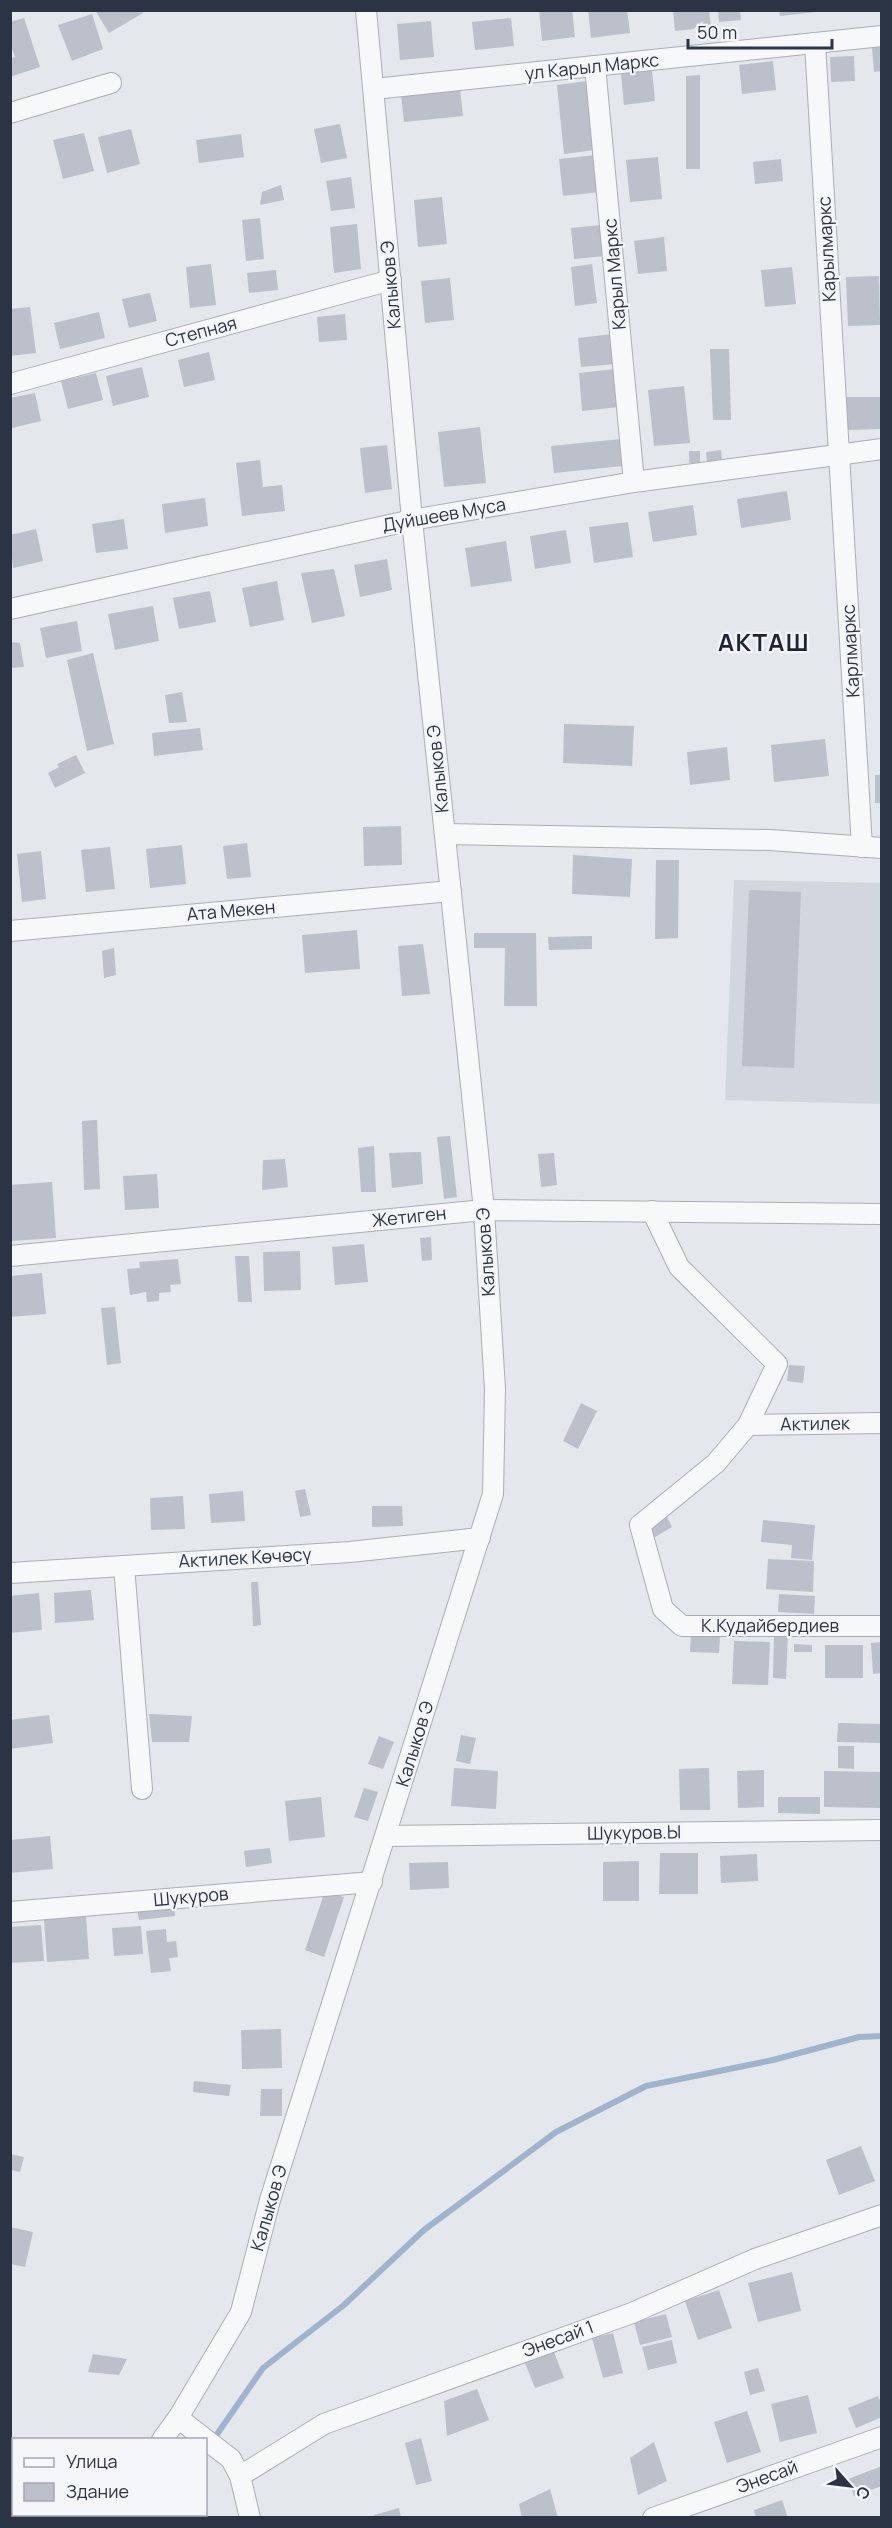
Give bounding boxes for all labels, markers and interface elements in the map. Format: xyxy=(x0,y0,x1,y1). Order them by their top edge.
scale bar xyxy=(688,12,832,50)
text: 50 m xyxy=(697,20,737,44)
street label: ул Карыл Маркс xyxy=(524,47,660,85)
street label: Карылмаркс xyxy=(811,196,841,302)
street label: Карыл Маркс xyxy=(597,217,631,331)
street label: Калыков Э xyxy=(374,240,406,330)
street label: Степная xyxy=(162,310,239,352)
street label: Дуйшеев Муса xyxy=(380,491,508,537)
street label: Карлмаркс xyxy=(836,604,864,698)
district label: АКТАШ xyxy=(718,625,810,658)
street label: Калыков Э xyxy=(420,724,454,814)
street label: Ата Мекен xyxy=(185,894,276,926)
street label: Жетиген xyxy=(370,1200,447,1232)
street label: Калыков Э xyxy=(470,1207,500,1297)
street label: Актилек xyxy=(780,1410,851,1436)
street label: Актилек Көчөсү xyxy=(178,1542,312,1572)
street label: К.Кудайбердиев xyxy=(701,1613,839,1637)
street label: Калыков Э xyxy=(390,1698,439,1789)
street label: Шукуров.Ы xyxy=(587,1819,681,1845)
street label: Шукуров xyxy=(152,1881,230,1911)
street label: Калыков Э xyxy=(244,2162,292,2254)
street label: Энесай 1 xyxy=(519,2314,597,2362)
legend xyxy=(12,2438,207,2516)
text: Улица xyxy=(66,2449,118,2473)
street label: Энесай xyxy=(732,2454,801,2498)
north arrow xyxy=(820,2456,880,2516)
text: Здание xyxy=(66,2479,129,2503)
text: С xyxy=(851,2483,876,2504)

